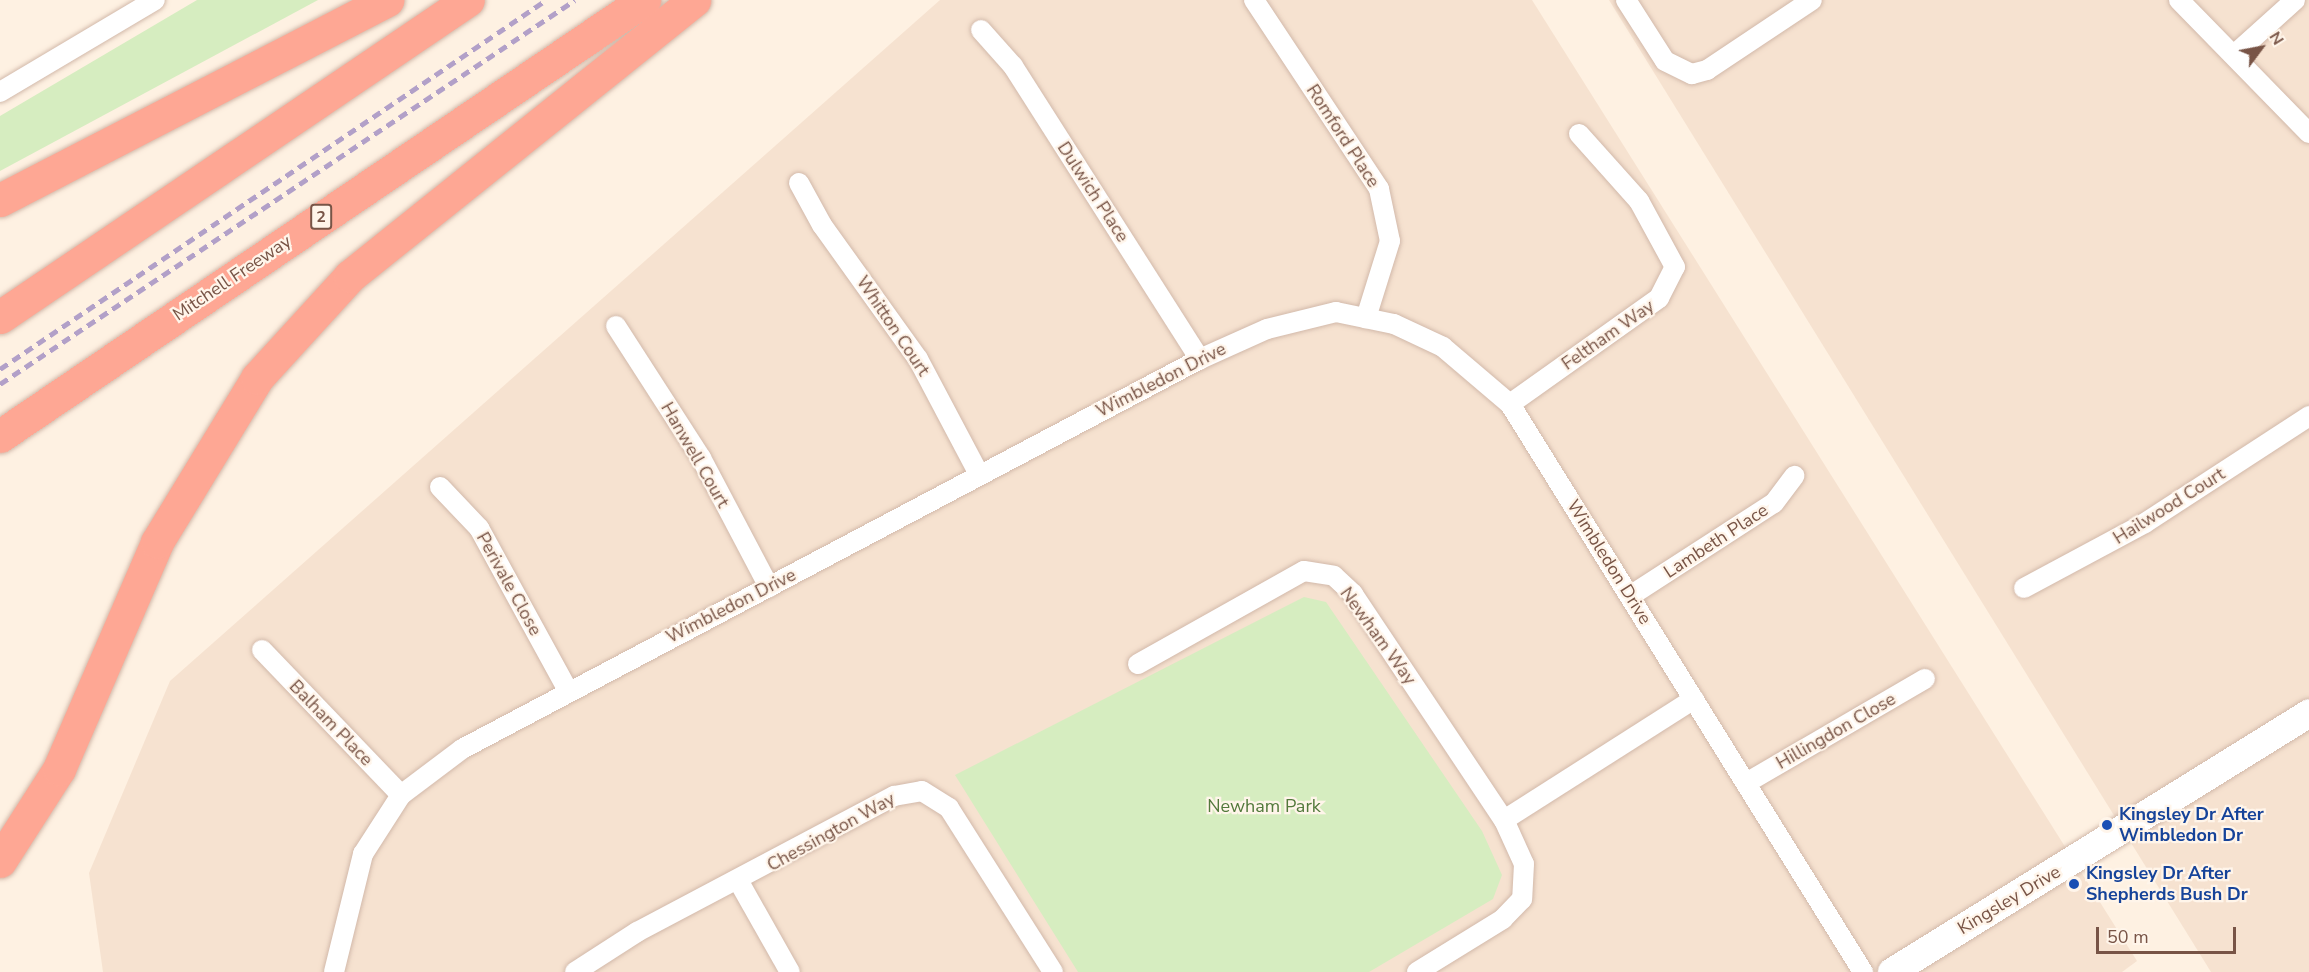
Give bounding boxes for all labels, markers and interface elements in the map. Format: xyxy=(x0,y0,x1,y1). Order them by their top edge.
north arrow xyxy=(2231,18,2291,78)
text: N xyxy=(2264,28,2289,49)
street label: Romford Place xyxy=(1302,80,1384,192)
street label: Dulwich Place xyxy=(1053,138,1133,246)
road number: 2 xyxy=(309,204,333,230)
street label: Mitchell Freeway xyxy=(169,230,295,326)
street label: Whitton Court xyxy=(852,272,934,380)
street label: Feltham Way xyxy=(1558,295,1658,375)
street label: Wimbledon Drive xyxy=(1093,338,1229,422)
street label: Hanwell Court xyxy=(656,398,734,512)
street label: Hailwood Court xyxy=(2109,463,2229,549)
street label: Wimbledon Drive xyxy=(1562,496,1656,628)
street label: Lambeth Place xyxy=(1660,499,1772,583)
street label: Perivale Close xyxy=(472,529,546,639)
street label: Wimbledon Drive xyxy=(663,564,799,648)
street label: Newham Way xyxy=(1335,583,1421,689)
street label: Balham Place xyxy=(285,676,377,770)
street label: Hillingdon Close xyxy=(1772,688,1900,774)
street label: Chessington Way xyxy=(763,788,899,876)
park label: Newham Park xyxy=(1207,795,1321,817)
place label: Kingsley Dr After Wimbledon Dr xyxy=(2119,804,2264,846)
marker: Kingsley Dr After Wimbledon Dr xyxy=(2100,818,2114,832)
street label: Kingsley Drive xyxy=(1954,861,2064,939)
place label: Kingsley Dr After Shepherds Bush Dr xyxy=(2086,863,2248,906)
marker: Kingsley Dr After Shepherds Bush Dr xyxy=(2067,877,2081,891)
scale bar xyxy=(2099,915,2238,953)
text: 50 m xyxy=(2107,925,2149,949)

